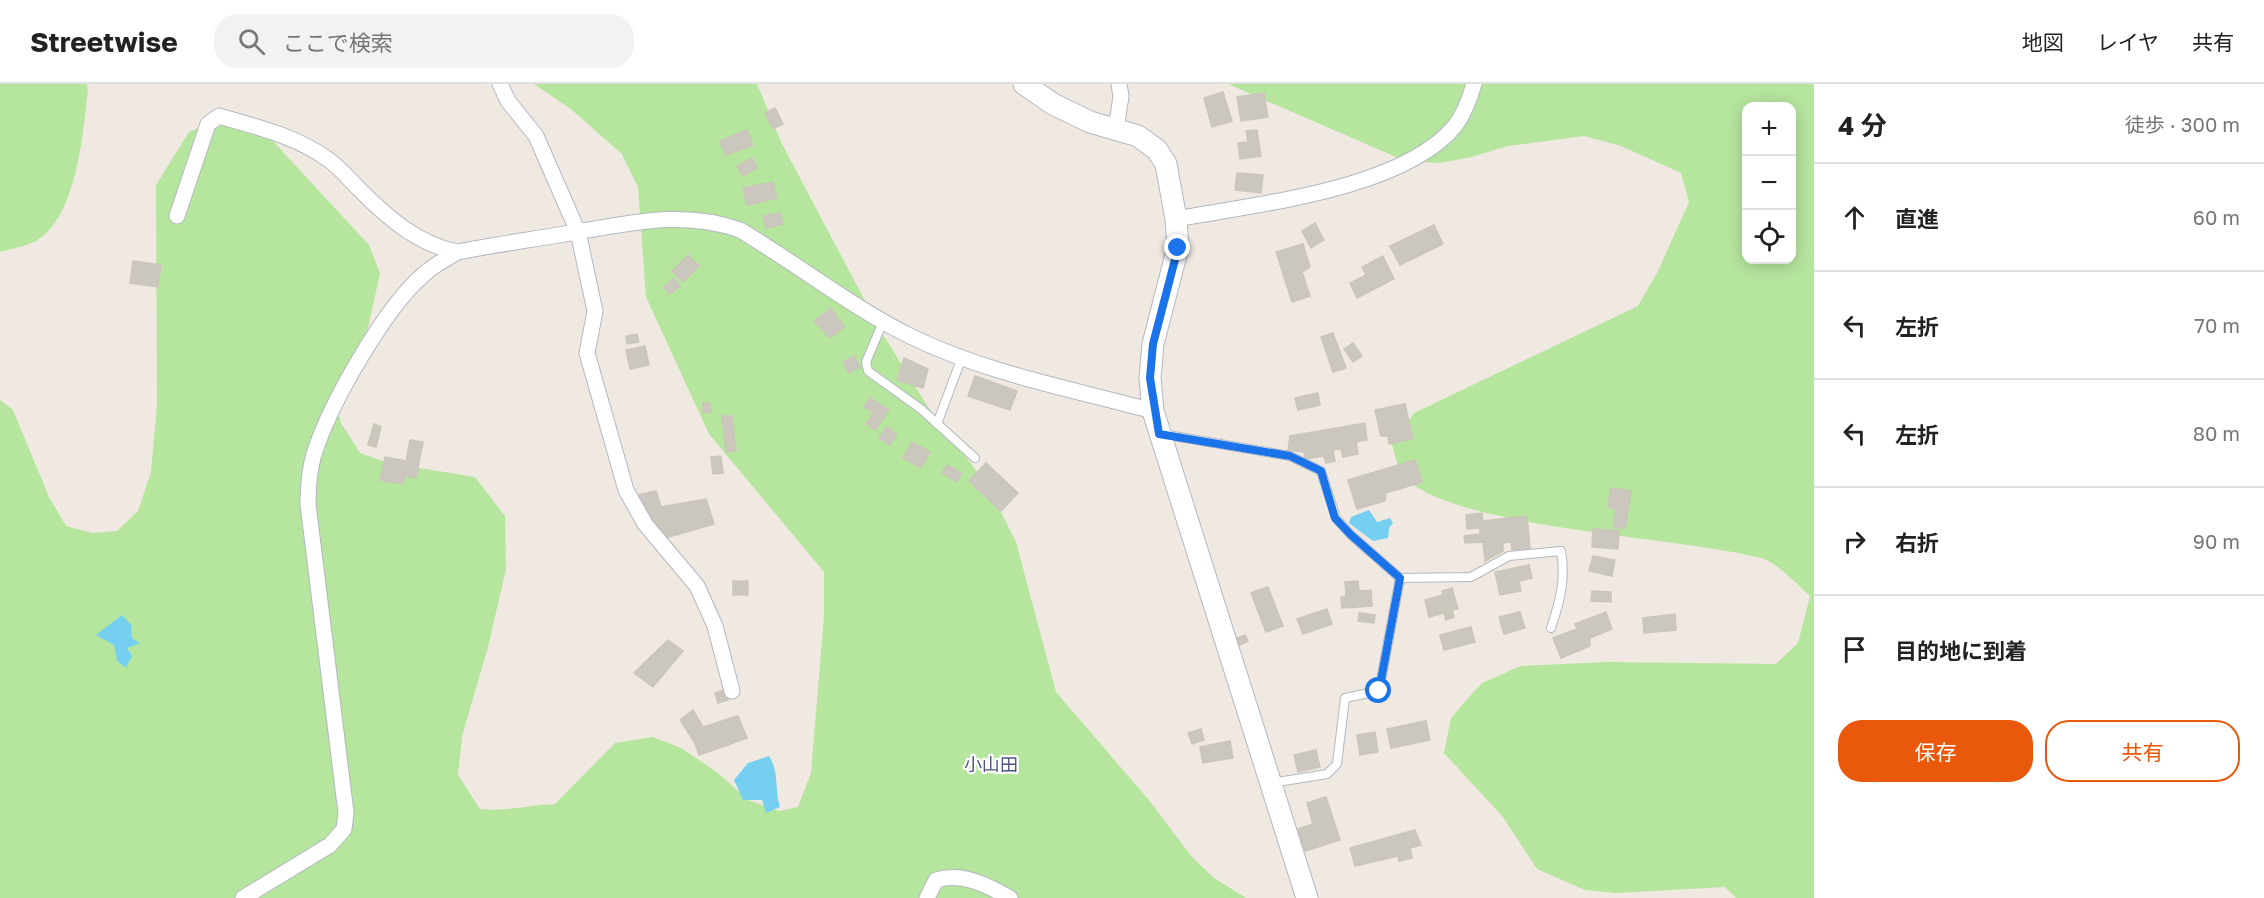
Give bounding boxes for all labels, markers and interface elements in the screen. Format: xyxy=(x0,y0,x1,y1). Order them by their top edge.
search box xyxy=(214,14,634,68)
text: Streetwise xyxy=(30,25,178,58)
icon: search xyxy=(235,25,268,58)
text: ここで検索 xyxy=(283,29,393,56)
text: 地図 xyxy=(2022,29,2064,55)
text: レイヤ xyxy=(2097,29,2159,55)
text: 共有 xyxy=(2192,29,2234,55)
map controls xyxy=(1742,102,1796,264)
button: + xyxy=(1742,102,1796,156)
text: 4 分 xyxy=(1838,110,1887,141)
text: 徒歩 · 300 m xyxy=(2125,112,2240,136)
button: − xyxy=(1742,156,1796,210)
icon: ahead xyxy=(1838,201,1871,234)
text: 直進 xyxy=(1895,205,1939,232)
text: 60 m xyxy=(2193,205,2240,229)
button: locate xyxy=(1742,210,1796,264)
route end xyxy=(1164,234,1190,260)
icon: left xyxy=(1838,309,1871,342)
text: 左折 xyxy=(1895,313,1939,340)
text: 70 m xyxy=(2194,313,2240,337)
icon: left xyxy=(1838,417,1871,450)
text: 左折 xyxy=(1895,421,1939,448)
text: 80 m xyxy=(2193,421,2240,445)
icon: right xyxy=(1838,525,1871,558)
text: 右折 xyxy=(1895,529,1939,556)
text: 90 m xyxy=(2193,529,2240,553)
icon: arrive xyxy=(1838,633,1871,666)
text: 目的地に到着 xyxy=(1895,637,2027,664)
route start xyxy=(1365,677,1391,703)
button: 保存 xyxy=(1838,720,2033,782)
button: 共有 xyxy=(2045,720,2240,782)
district label: 小山田 xyxy=(964,753,1018,775)

